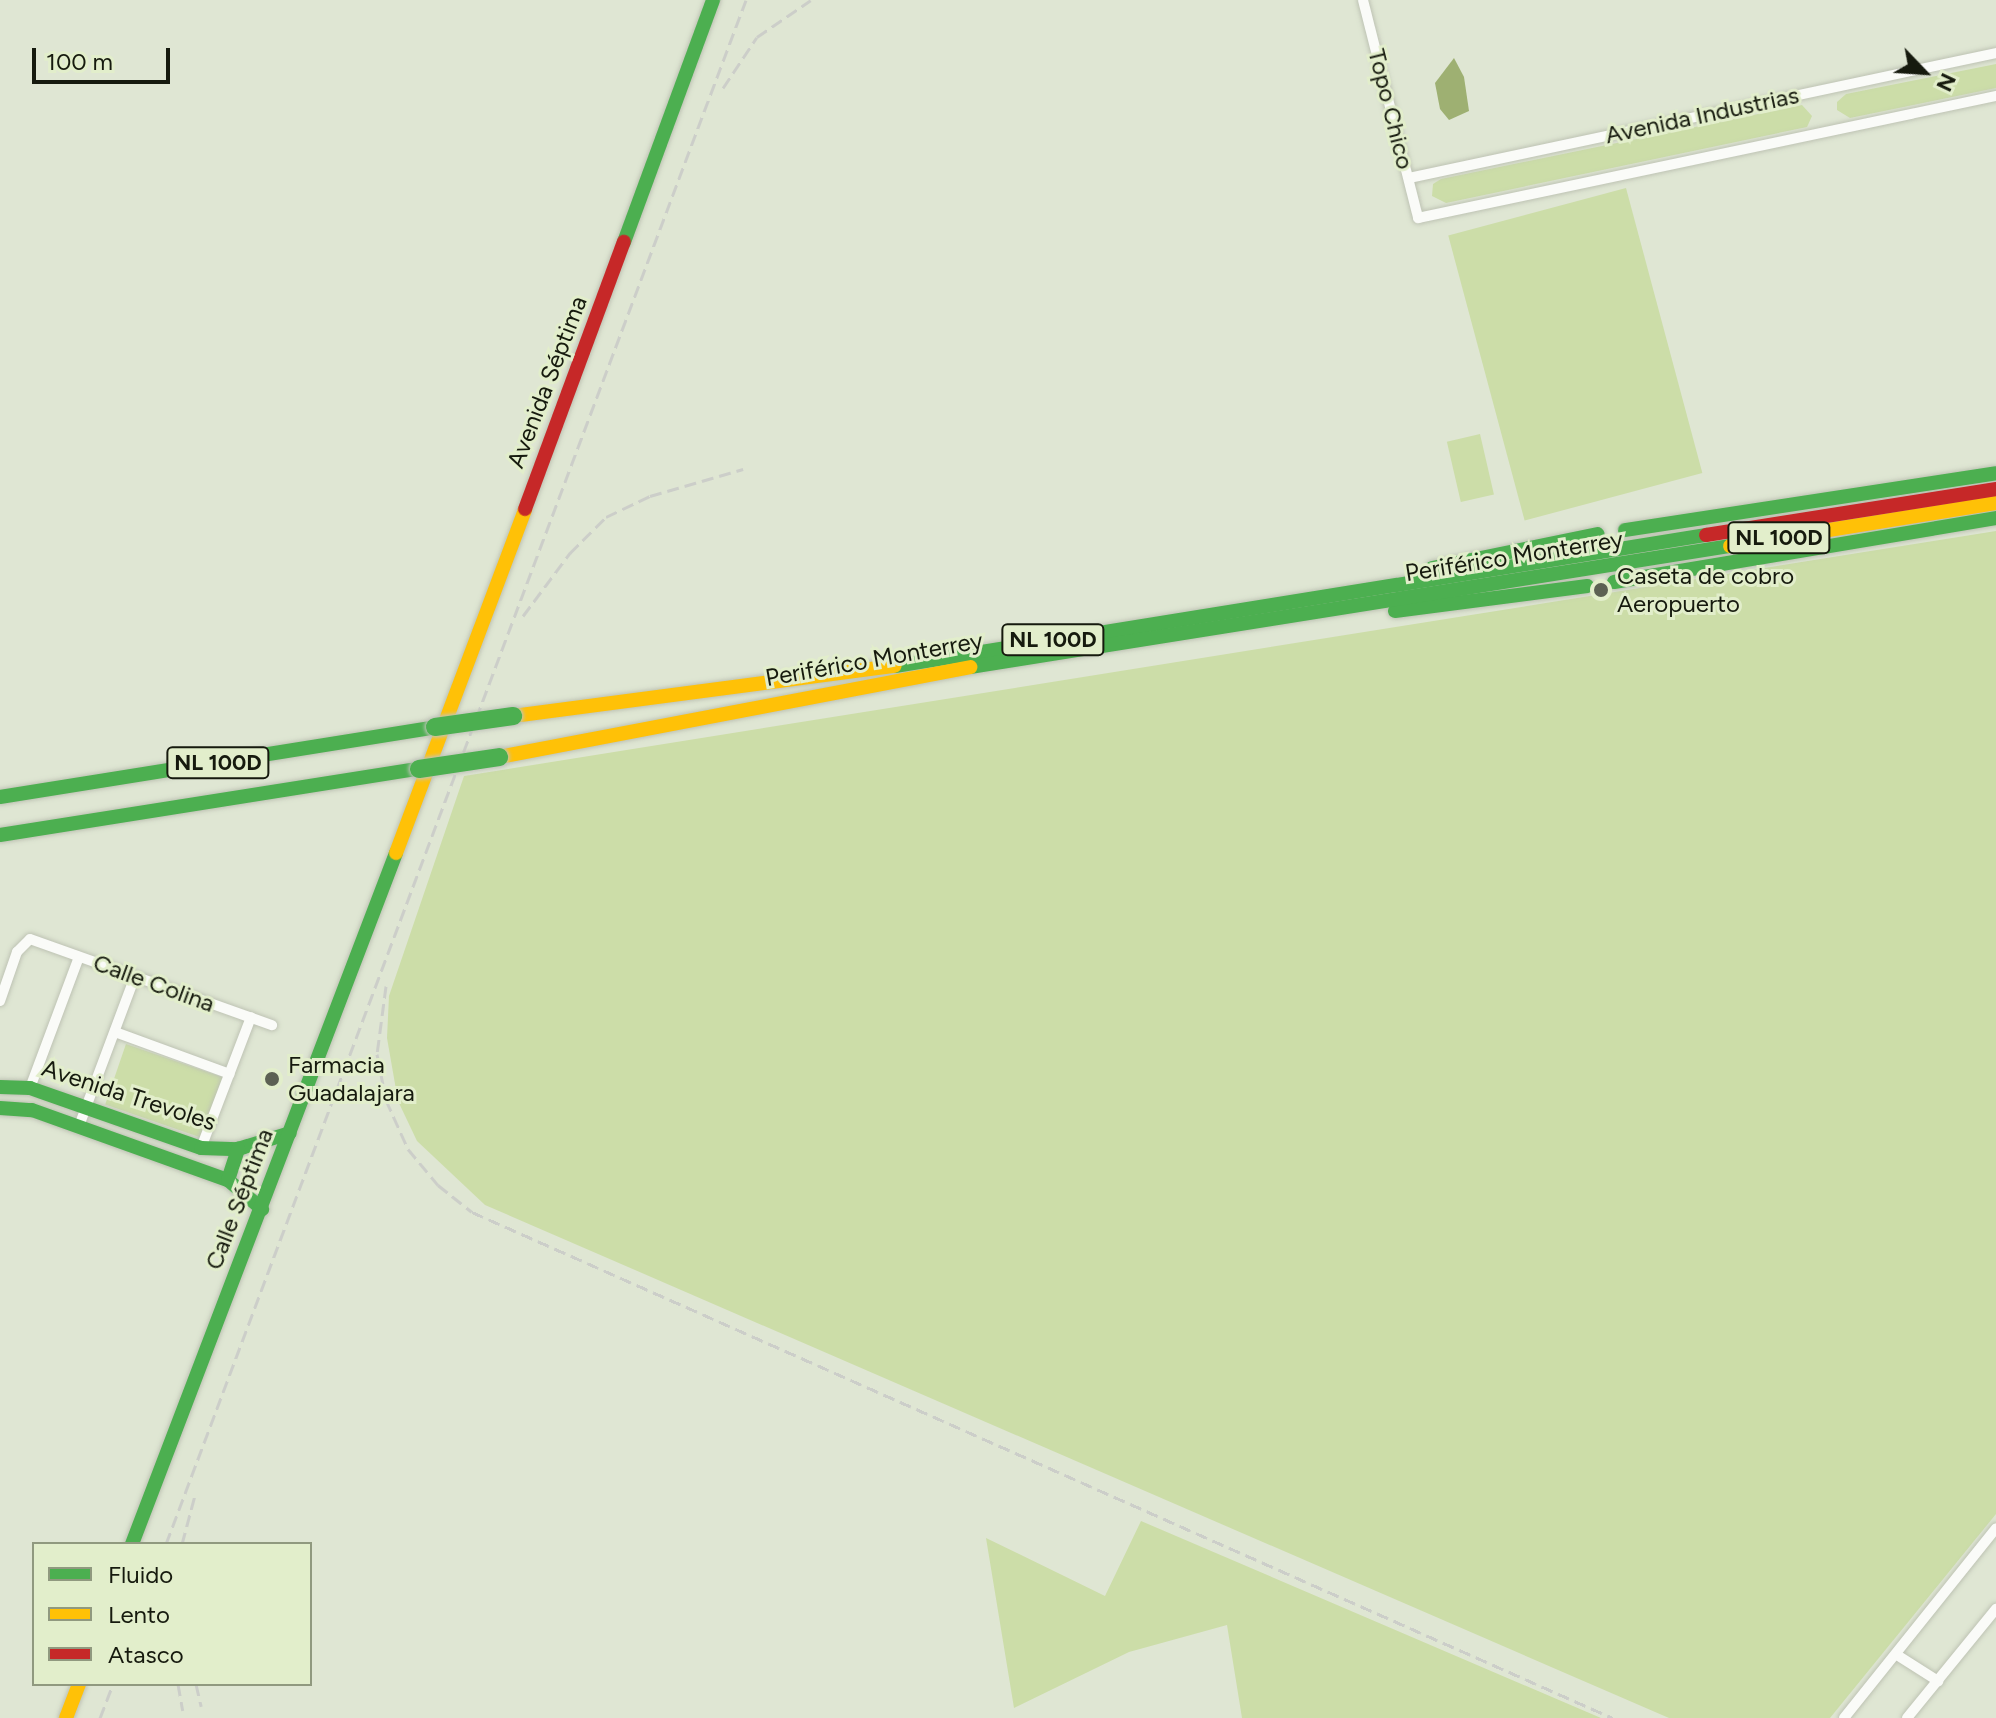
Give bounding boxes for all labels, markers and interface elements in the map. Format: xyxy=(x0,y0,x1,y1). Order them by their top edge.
scale bar xyxy=(36,32,174,82)
north arrow xyxy=(1884,32,1964,112)
street label: Topo Chico xyxy=(1362,46,1420,172)
text: 100 m xyxy=(46,47,113,76)
text: N xyxy=(1930,69,1962,96)
street label: Avenida Industrias xyxy=(1603,80,1801,150)
street label: Avenida Séptima xyxy=(501,292,593,472)
road number: NL 100D xyxy=(1727,520,1831,556)
street label: Periférico Monterrey xyxy=(1403,525,1625,587)
place label: Caseta de cobro Aeropuerto xyxy=(1617,562,1794,618)
marker: Caseta de cobro Aeropuerto xyxy=(1592,581,1610,599)
road number: NL 100D xyxy=(1001,622,1105,658)
street label: Periférico Monterrey xyxy=(763,626,985,692)
road number: NL 100D xyxy=(166,745,270,781)
street label: Calle Colina xyxy=(89,948,219,1018)
place label: Farmacia Guadalajara xyxy=(288,1051,415,1107)
street label: Avenida Trevoles xyxy=(38,1053,220,1137)
marker: Farmacia Guadalajara xyxy=(263,1070,281,1088)
street label: Calle Séptima xyxy=(199,1125,279,1273)
legend xyxy=(32,1542,312,1686)
text: Fluido xyxy=(108,1560,173,1589)
text: Lento xyxy=(108,1600,170,1629)
text: Atasco xyxy=(108,1640,184,1669)

